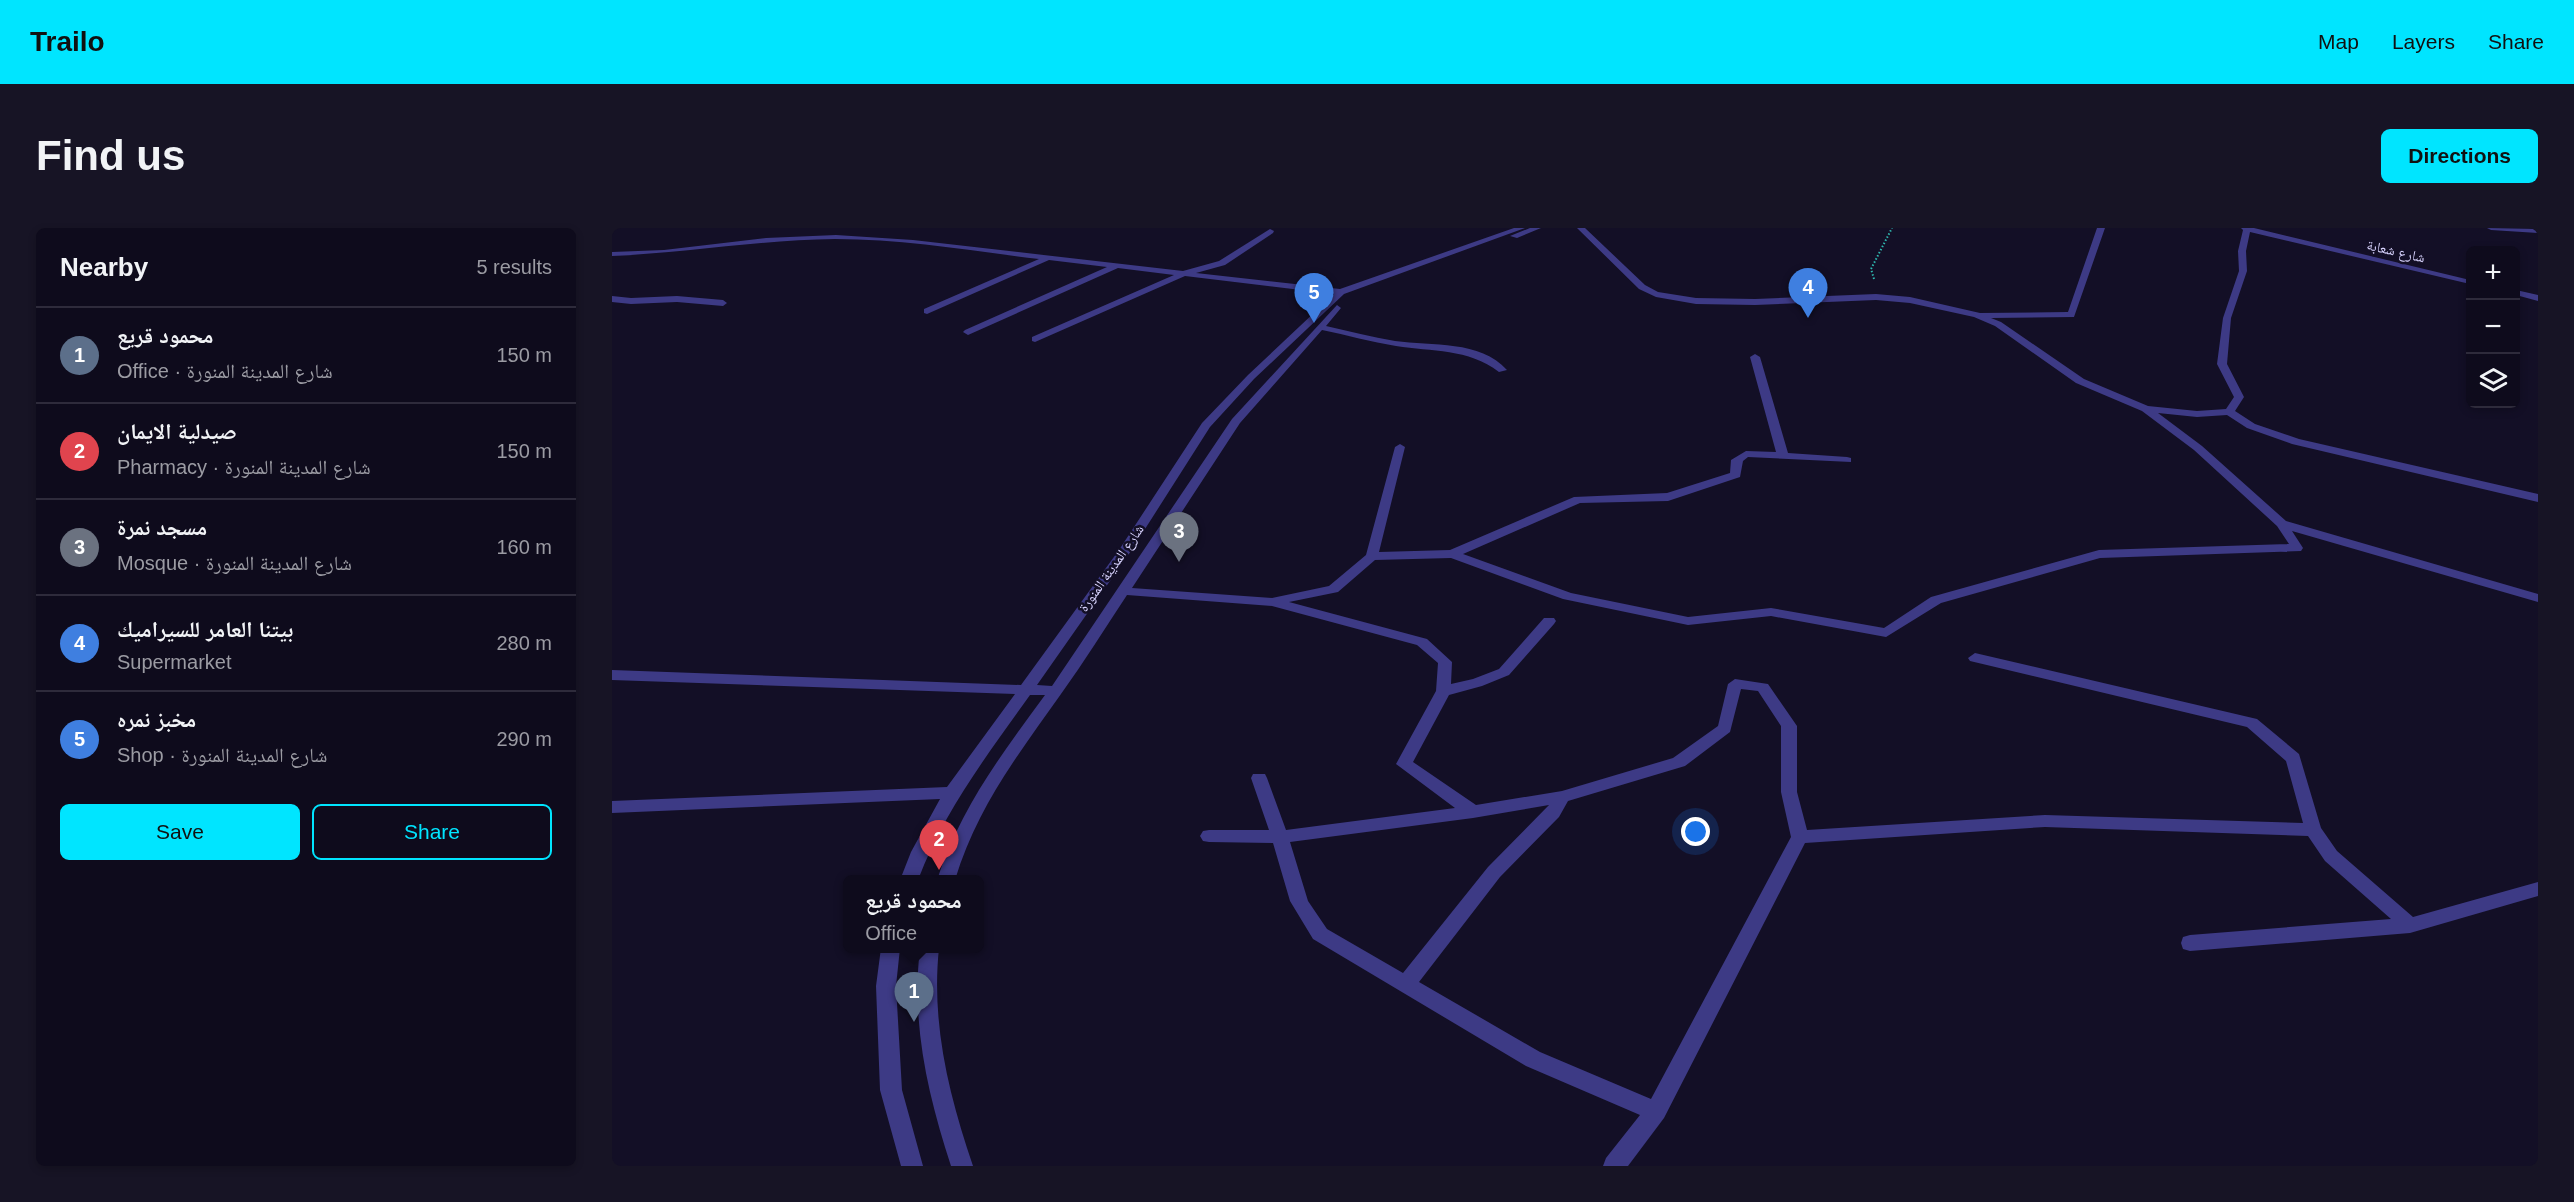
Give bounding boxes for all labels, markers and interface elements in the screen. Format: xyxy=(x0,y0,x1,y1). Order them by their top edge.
text: Trailo xyxy=(30,26,105,57)
text: Map xyxy=(2318,30,2359,53)
text: Layers xyxy=(2392,30,2455,53)
text: Share xyxy=(2488,30,2544,53)
button: Directions xyxy=(2381,129,2538,183)
text: Find us xyxy=(36,132,185,179)
street label: شارع شعابة xyxy=(2365,237,2427,267)
map controls xyxy=(2466,246,2520,408)
button: + xyxy=(2466,246,2520,300)
text: Nearby xyxy=(60,252,148,282)
text: 5 results xyxy=(476,256,552,278)
pin: 4 xyxy=(1788,268,1828,318)
pin: 5 xyxy=(1294,274,1334,323)
button: − xyxy=(2466,300,2520,354)
text: محمود قريع xyxy=(117,323,214,348)
text: 1 xyxy=(74,344,85,366)
text: 150 m xyxy=(496,344,552,366)
button: layers xyxy=(2466,354,2520,408)
text: Office · شارع المدينة المنورة xyxy=(117,360,333,382)
text: صيدلية الايمان xyxy=(117,419,237,444)
text: 2 xyxy=(74,440,85,462)
text: 150 m xyxy=(496,440,552,462)
text: Pharmacy · شارع المدينة المنورة xyxy=(117,456,371,478)
pin: 3 xyxy=(1160,512,1198,562)
text: مسجد نمرة xyxy=(117,515,207,540)
street label: شارع المدينة المنورة xyxy=(1075,522,1148,616)
text: 3 xyxy=(74,536,85,558)
text: 160 m xyxy=(496,536,552,558)
text: Mosque · شارع المدينة المنورة xyxy=(117,552,352,574)
text: بيتنا العامر للسيراميك xyxy=(117,617,293,642)
text: 4 xyxy=(74,632,85,654)
text: 280 m xyxy=(496,632,552,654)
text: Supermarket xyxy=(117,651,232,673)
text: مخبز نمره xyxy=(117,707,196,732)
text: 5 xyxy=(74,728,85,750)
text: 290 m xyxy=(496,728,552,750)
text: Shop · شارع المدينة المنورة xyxy=(117,744,327,766)
button: Save xyxy=(60,804,300,860)
button: Share xyxy=(312,804,552,860)
your location xyxy=(1681,817,1710,846)
pin: 2 xyxy=(920,820,958,870)
popup xyxy=(843,875,984,953)
text: محمود قريع xyxy=(865,888,962,913)
text: Office xyxy=(865,922,917,944)
pin: 1 xyxy=(894,972,934,1022)

